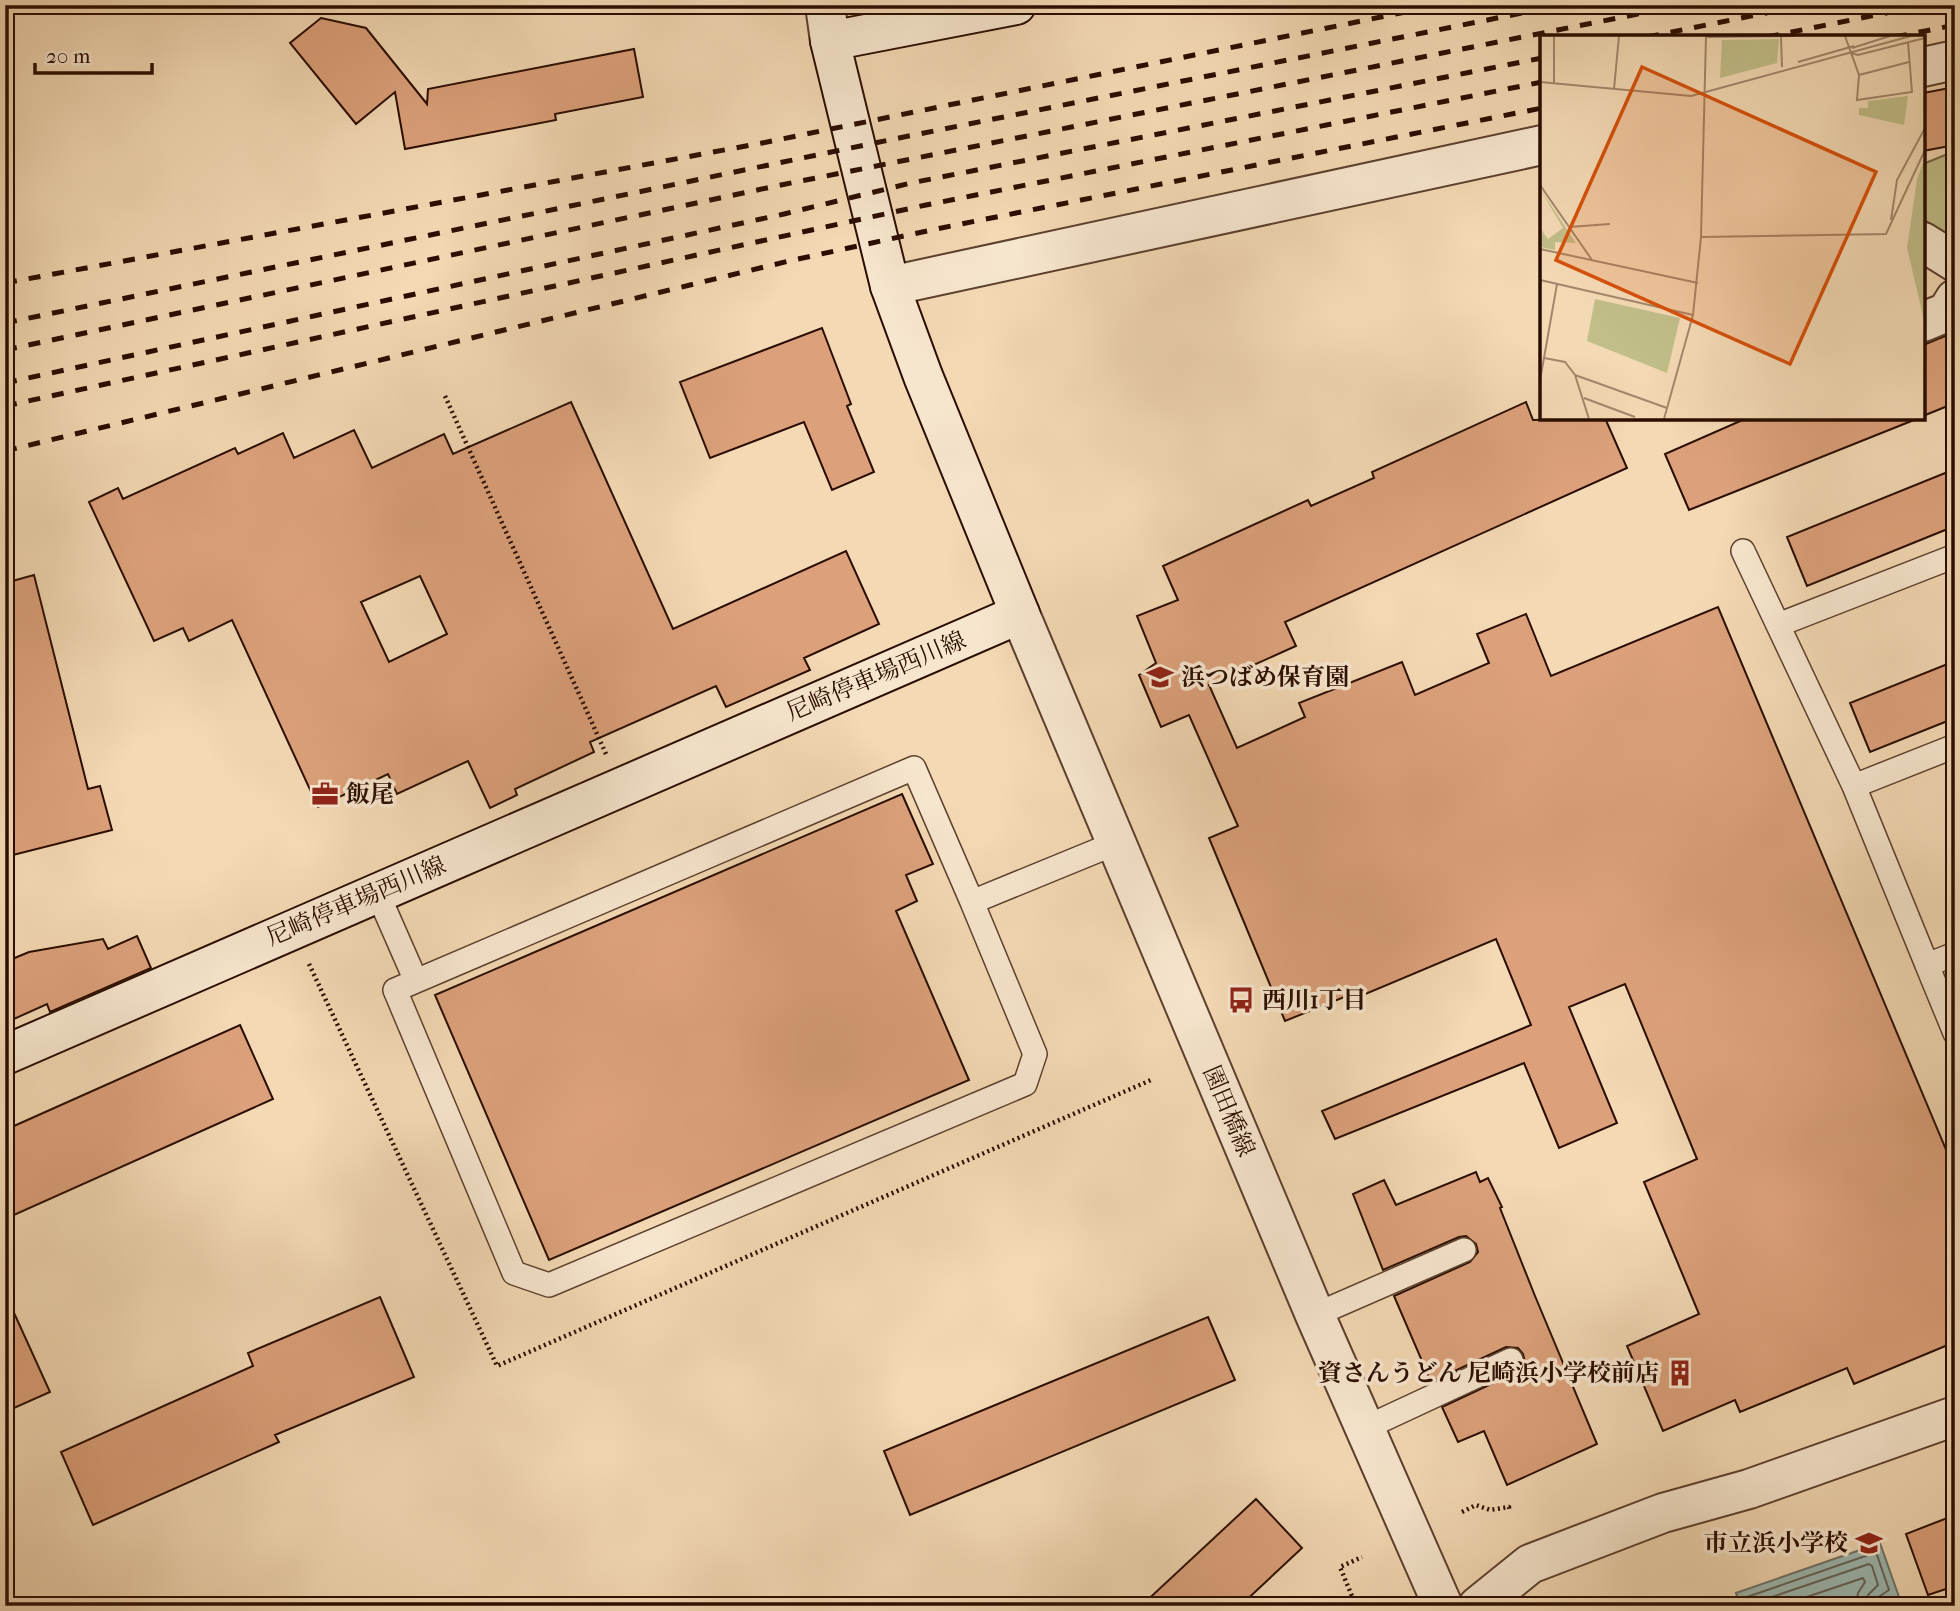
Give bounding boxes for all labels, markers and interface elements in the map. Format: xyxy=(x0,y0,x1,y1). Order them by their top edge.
scale bar xyxy=(35,32,152,76)
inset map xyxy=(1540,35,1925,420)
text: 20 m xyxy=(46,44,91,68)
street label: 尼崎停車場西川線 xyxy=(782,626,970,726)
school or university icon: 浜つばめ保育園 xyxy=(1145,662,1175,692)
place label: 浜つばめ保育園 xyxy=(1181,663,1349,691)
office icon: 飯尾 xyxy=(310,779,340,809)
place label: 飯尾 xyxy=(346,780,394,808)
street label: 尼崎停車場西川線 xyxy=(262,851,450,951)
bus stop icon: 西川1丁目 xyxy=(1226,985,1256,1015)
place label: 西川1丁目 xyxy=(1262,986,1367,1014)
street label: 園田橋線 xyxy=(1197,1061,1261,1161)
building icon: 資さんうどん 尼崎浜小学校前店 xyxy=(1665,1358,1695,1388)
place label: 資さんうどん 尼崎浜小学校前店 xyxy=(1318,1359,1659,1387)
school or university icon: 市立浜小学校 xyxy=(1854,1528,1884,1558)
place label: 市立浜小学校 xyxy=(1704,1529,1848,1557)

